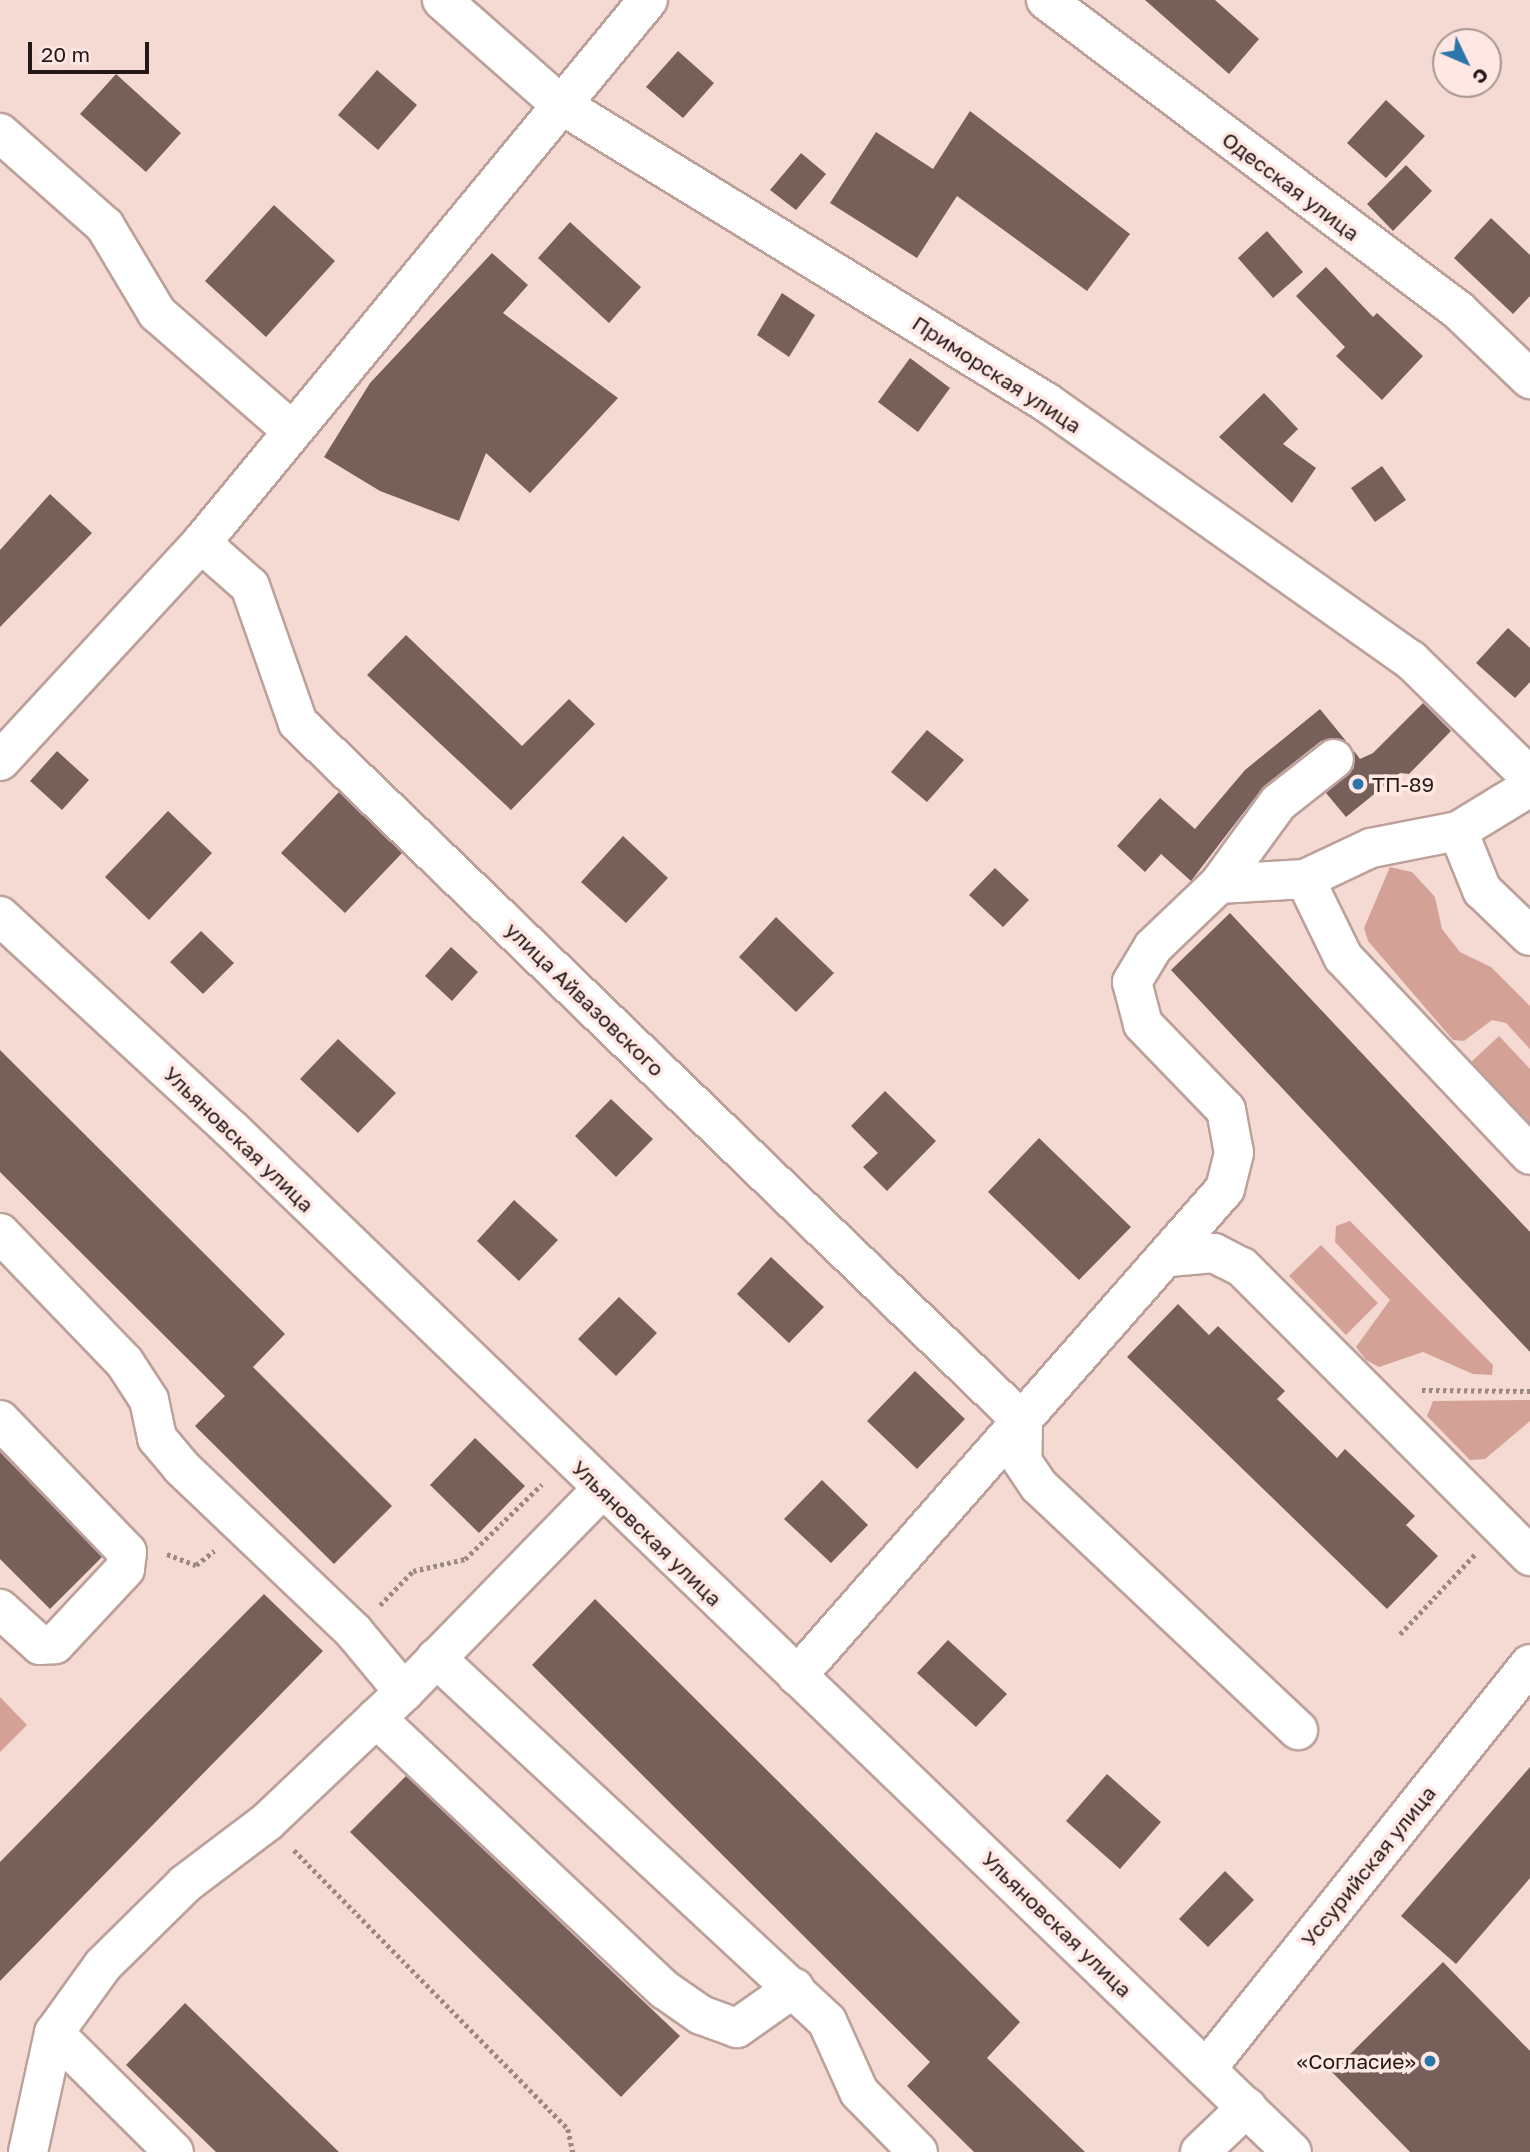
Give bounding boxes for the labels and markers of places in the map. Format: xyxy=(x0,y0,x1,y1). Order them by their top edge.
place label: ТП-89 xyxy=(1372,771,1434,797)
marker: ТП-89 xyxy=(1350,776,1366,792)
place label: «Согласие» xyxy=(1297,2048,1416,2074)
marker: «Согласие» xyxy=(1422,2053,1438,2069)

